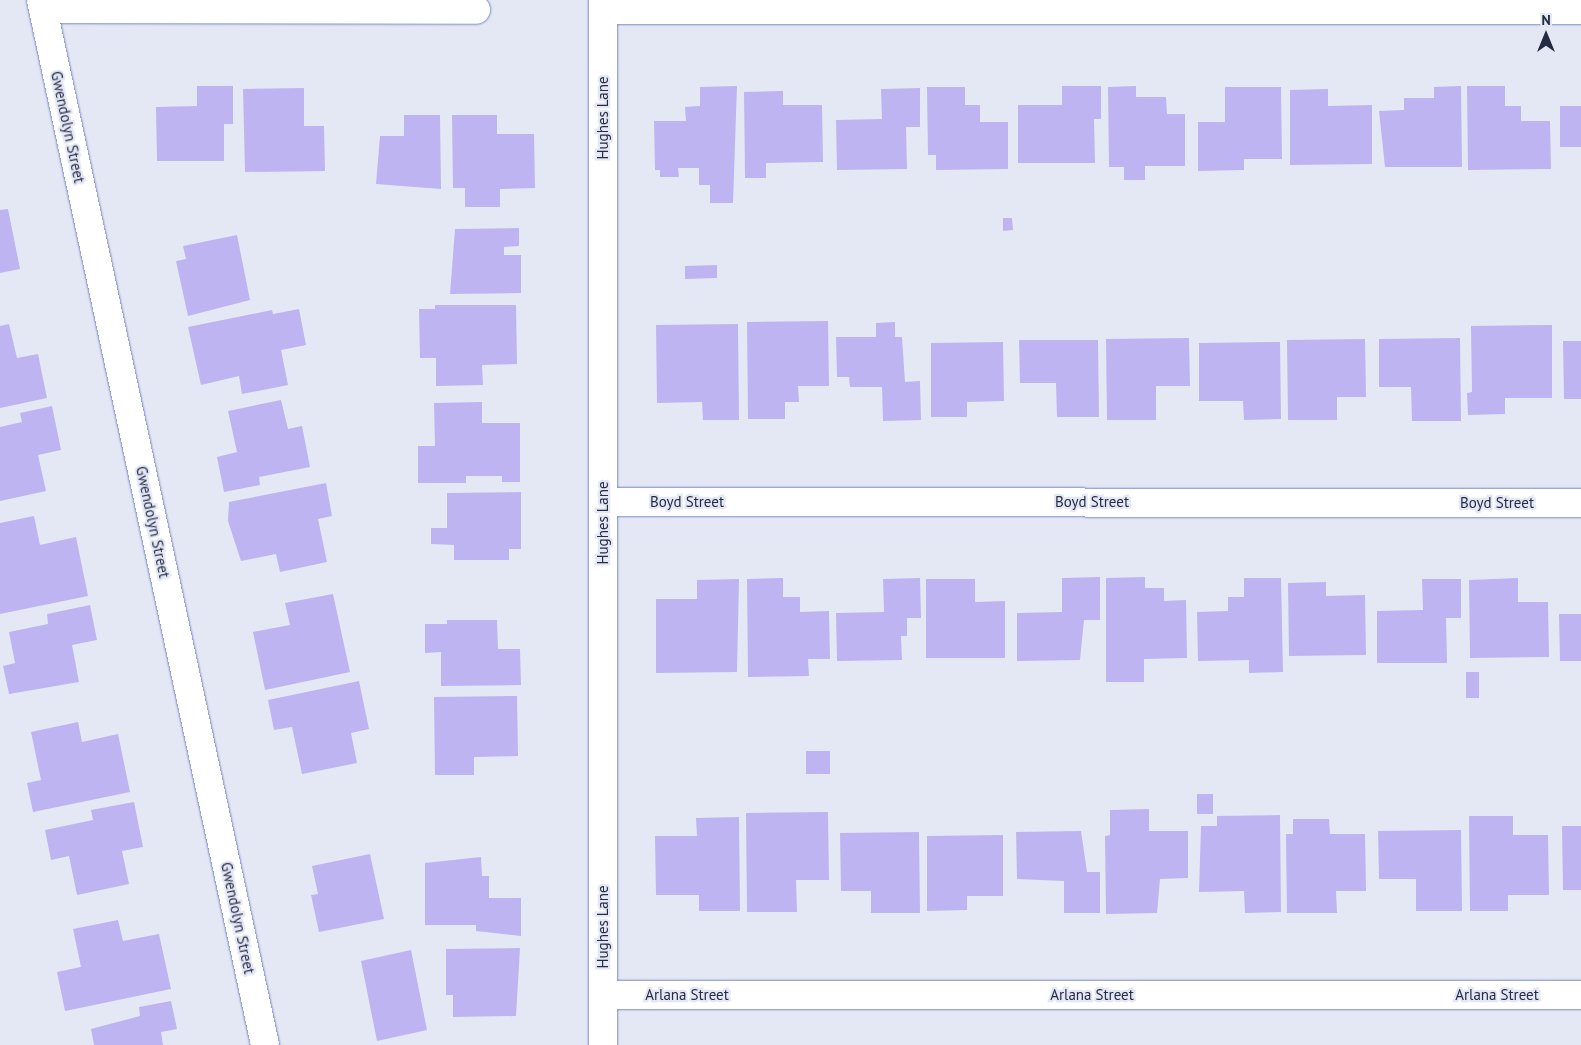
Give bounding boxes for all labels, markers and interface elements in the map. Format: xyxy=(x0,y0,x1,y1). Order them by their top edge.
north arrow xyxy=(1521,10,1571,60)
text: N xyxy=(1541,11,1551,29)
street label: Gwendolyn Street xyxy=(47,69,89,185)
street label: Hughes Lane xyxy=(594,76,612,160)
street label: Gwendolyn Street xyxy=(132,464,174,580)
street label: Hughes Lane xyxy=(594,481,612,565)
street label: Boyd Street xyxy=(650,493,724,511)
street label: Boyd Street xyxy=(1055,493,1129,511)
street label: Boyd Street xyxy=(1460,494,1534,512)
street label: Gwendolyn Street xyxy=(217,860,259,976)
street label: Hughes Lane xyxy=(594,885,612,969)
street label: Arlana Street xyxy=(645,986,729,1004)
street label: Arlana Street xyxy=(1050,986,1134,1004)
street label: Arlana Street xyxy=(1455,986,1539,1004)

